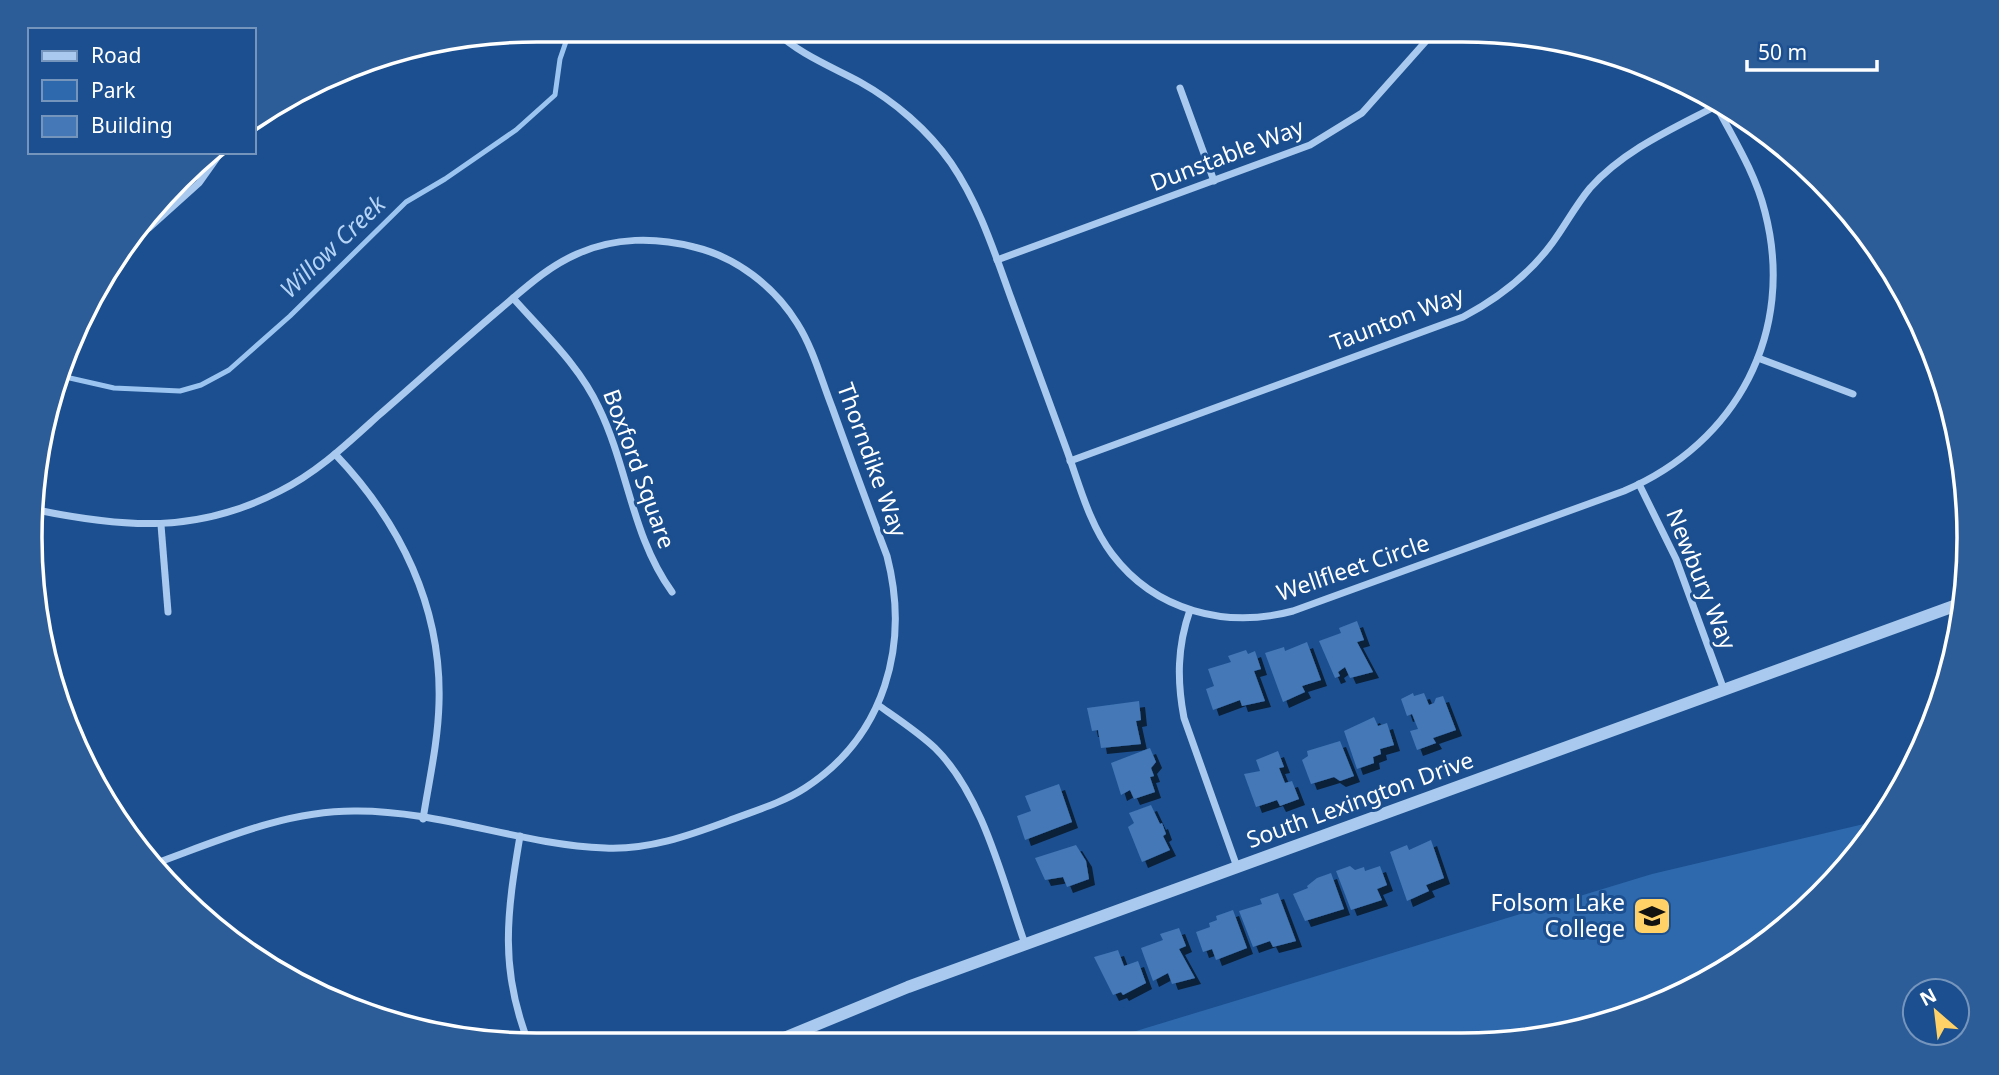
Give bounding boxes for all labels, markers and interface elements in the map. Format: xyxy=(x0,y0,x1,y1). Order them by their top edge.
legend xyxy=(28,28,256,154)
scale bar xyxy=(1747,28,1876,72)
text: 50 m xyxy=(1758,38,1807,66)
text: Road xyxy=(91,41,141,69)
text: Park xyxy=(91,76,136,104)
street label: Dunstable Way xyxy=(1145,110,1308,198)
text: Building xyxy=(91,111,173,139)
water label: Willow Creek xyxy=(272,186,393,305)
street label: Taunton Way xyxy=(1325,278,1468,358)
street label: Thorndike Way xyxy=(830,378,916,541)
street label: Boxford Square xyxy=(596,385,684,553)
street label: Newbury Way xyxy=(1659,503,1745,654)
street label: Wellfleet Circle xyxy=(1272,526,1433,608)
street label: South Lexington Drive xyxy=(1242,743,1478,855)
place label: Folsom Lake College xyxy=(1491,886,1625,944)
school or university icon: Folsom Lake College xyxy=(1631,895,1673,937)
north arrow xyxy=(1901,977,1971,1047)
text: N xyxy=(1915,982,1941,1012)

